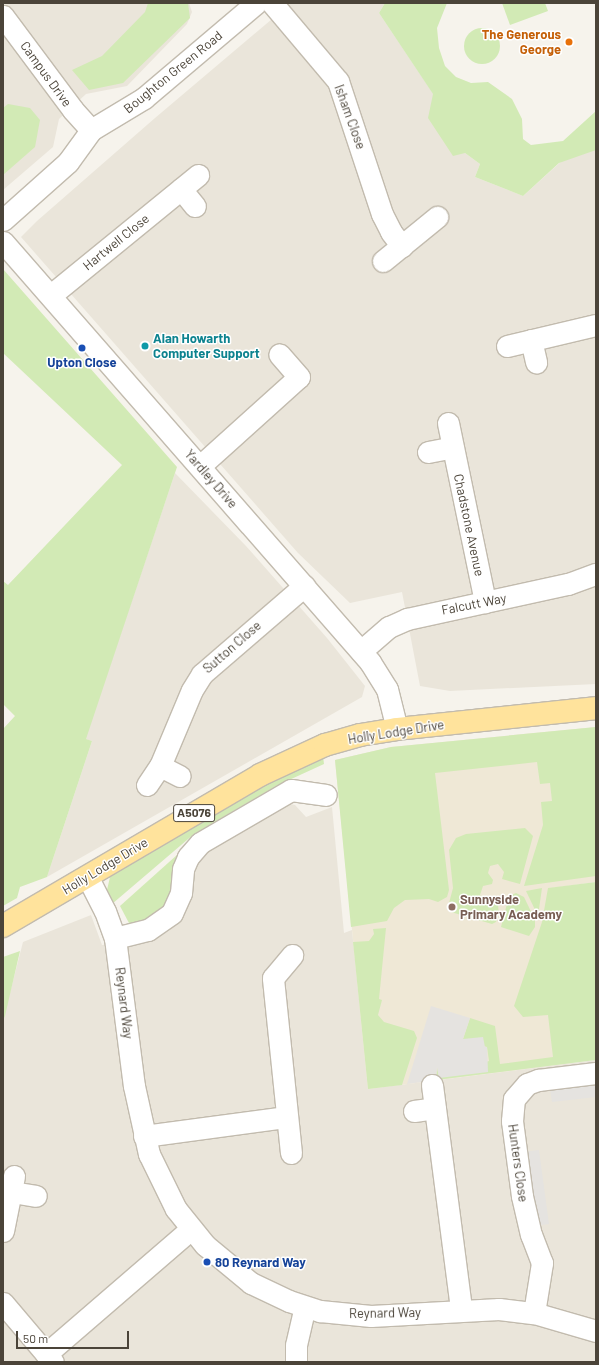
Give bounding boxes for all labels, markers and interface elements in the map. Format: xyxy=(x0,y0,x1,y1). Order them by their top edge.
street label: Boughton Green Road xyxy=(121,27,225,117)
place label: The Generous George xyxy=(482,27,561,58)
marker: The Generous George xyxy=(564,37,574,47)
street label: Campus Drive xyxy=(17,38,75,110)
street label: Isham Close xyxy=(331,82,369,152)
street label: Hartwell Close xyxy=(80,211,152,273)
place label: Alan Howarth Computer Support xyxy=(153,331,260,362)
marker: Alan Howarth Computer Support xyxy=(140,341,150,351)
marker: Upton Close xyxy=(77,343,87,353)
place label: Upton Close xyxy=(47,354,117,370)
street label: Yardley Drive xyxy=(181,447,241,511)
street label: Chadstone Avenue xyxy=(451,472,487,578)
street label: Falcutt Way xyxy=(440,590,508,618)
street label: Sutton Close xyxy=(200,618,264,676)
street label: Holly Lodge Drive xyxy=(347,717,445,747)
road number: A5076 xyxy=(173,803,215,823)
street label: Holly Lodge Drive xyxy=(59,834,151,898)
place label: Sunnyside Primary Academy xyxy=(460,892,562,923)
marker: Sunnyside Primary Academy xyxy=(447,902,457,912)
street label: Reynard Way xyxy=(112,966,136,1040)
street label: Hunters Close xyxy=(505,1123,531,1203)
place label: 80 Reynard Way xyxy=(215,1254,306,1270)
marker: 80 Reynard Way xyxy=(202,1257,212,1267)
street label: Reynard Way xyxy=(349,1305,421,1321)
scale bar xyxy=(18,1323,131,1349)
text: 50 m xyxy=(23,1331,48,1345)

